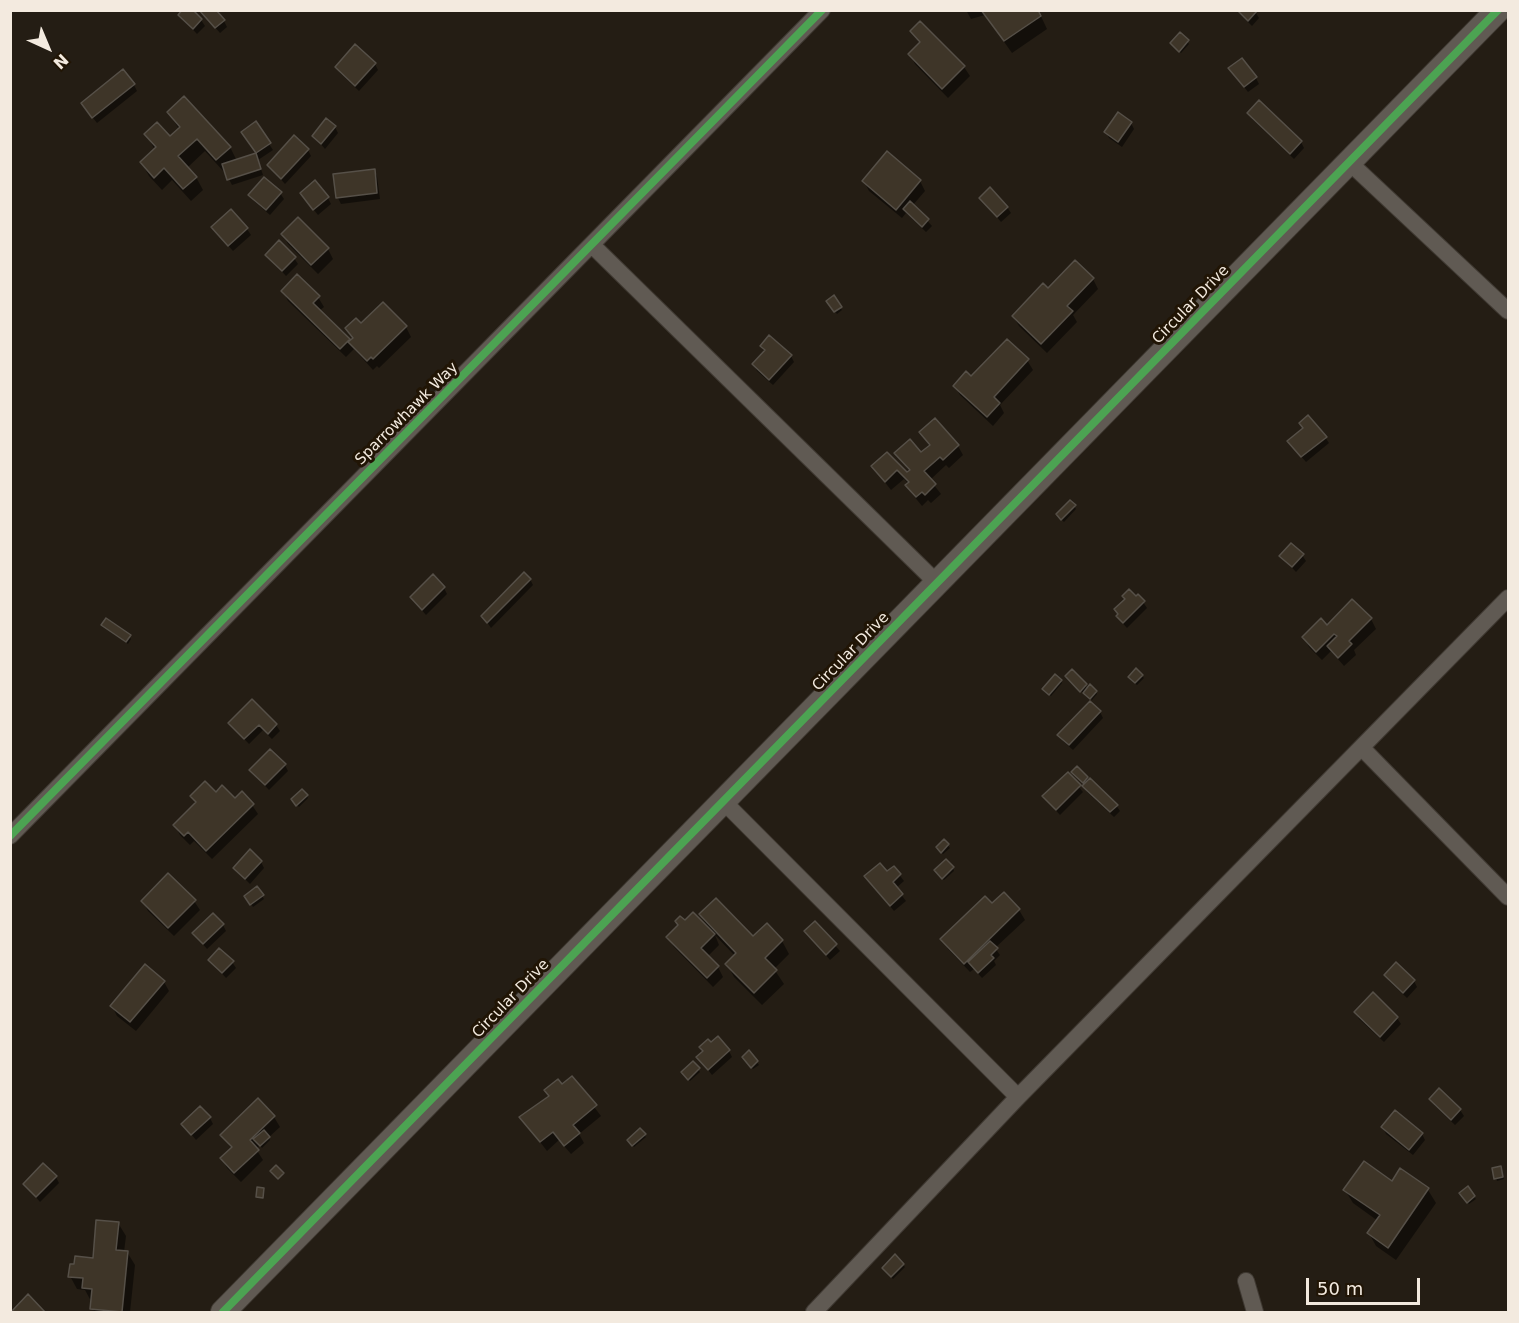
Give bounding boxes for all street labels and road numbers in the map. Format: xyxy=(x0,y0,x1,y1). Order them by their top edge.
street label: Circular Drive xyxy=(1149,262,1233,348)
street label: Sparrowhawk Way xyxy=(352,359,462,469)
street label: Circular Drive xyxy=(809,609,893,695)
street label: Circular Drive xyxy=(469,956,553,1042)

